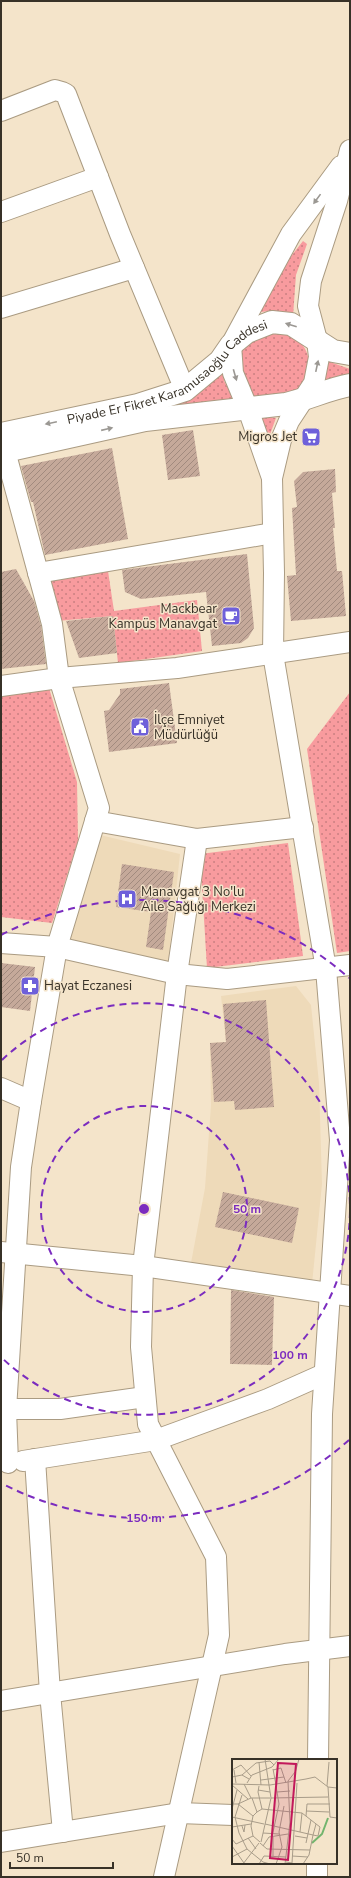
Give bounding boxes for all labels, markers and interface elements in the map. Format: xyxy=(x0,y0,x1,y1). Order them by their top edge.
one-way arrow xyxy=(313,194,321,204)
street label: Piyade Er Fikret Karamusaoğlu Caddesi xyxy=(65,316,270,429)
one-way arrow xyxy=(284,322,296,328)
one-way arrow xyxy=(315,360,321,372)
one-way arrow xyxy=(232,368,238,381)
one-way arrow xyxy=(45,420,57,426)
one-way arrow xyxy=(101,425,114,431)
supermarket icon: Migros Jet xyxy=(300,426,322,448)
place label: Migros Jet xyxy=(238,428,297,446)
place label: Mackbear Kampüs Manavgat xyxy=(109,600,217,633)
cafe icon: Mackbear Kampüs Manavgat xyxy=(220,605,242,627)
place label: İlçe Emniyet Müdürlüğü xyxy=(154,710,225,744)
public building icon: İlçe Emniyet Müdürlüğü xyxy=(129,716,151,738)
place label: Manavgat 3 No'lu Aile Sağlığı Merkezi xyxy=(141,883,256,916)
hospital icon: Manavgat 3 No'lu Aile Sağlığı Merkezi xyxy=(116,888,138,910)
pharmacy icon: Hayat Eczanesi xyxy=(19,975,41,997)
place label: Hayat Eczanesi xyxy=(44,977,132,995)
text: 50 m xyxy=(233,1201,261,1217)
centre of rings xyxy=(137,1202,151,1216)
text: 100 m xyxy=(272,1347,308,1363)
text: 150 m xyxy=(126,1510,162,1526)
inset map xyxy=(232,1759,337,1864)
scale bar xyxy=(10,1844,113,1870)
text: 50 m xyxy=(16,1850,44,1866)

